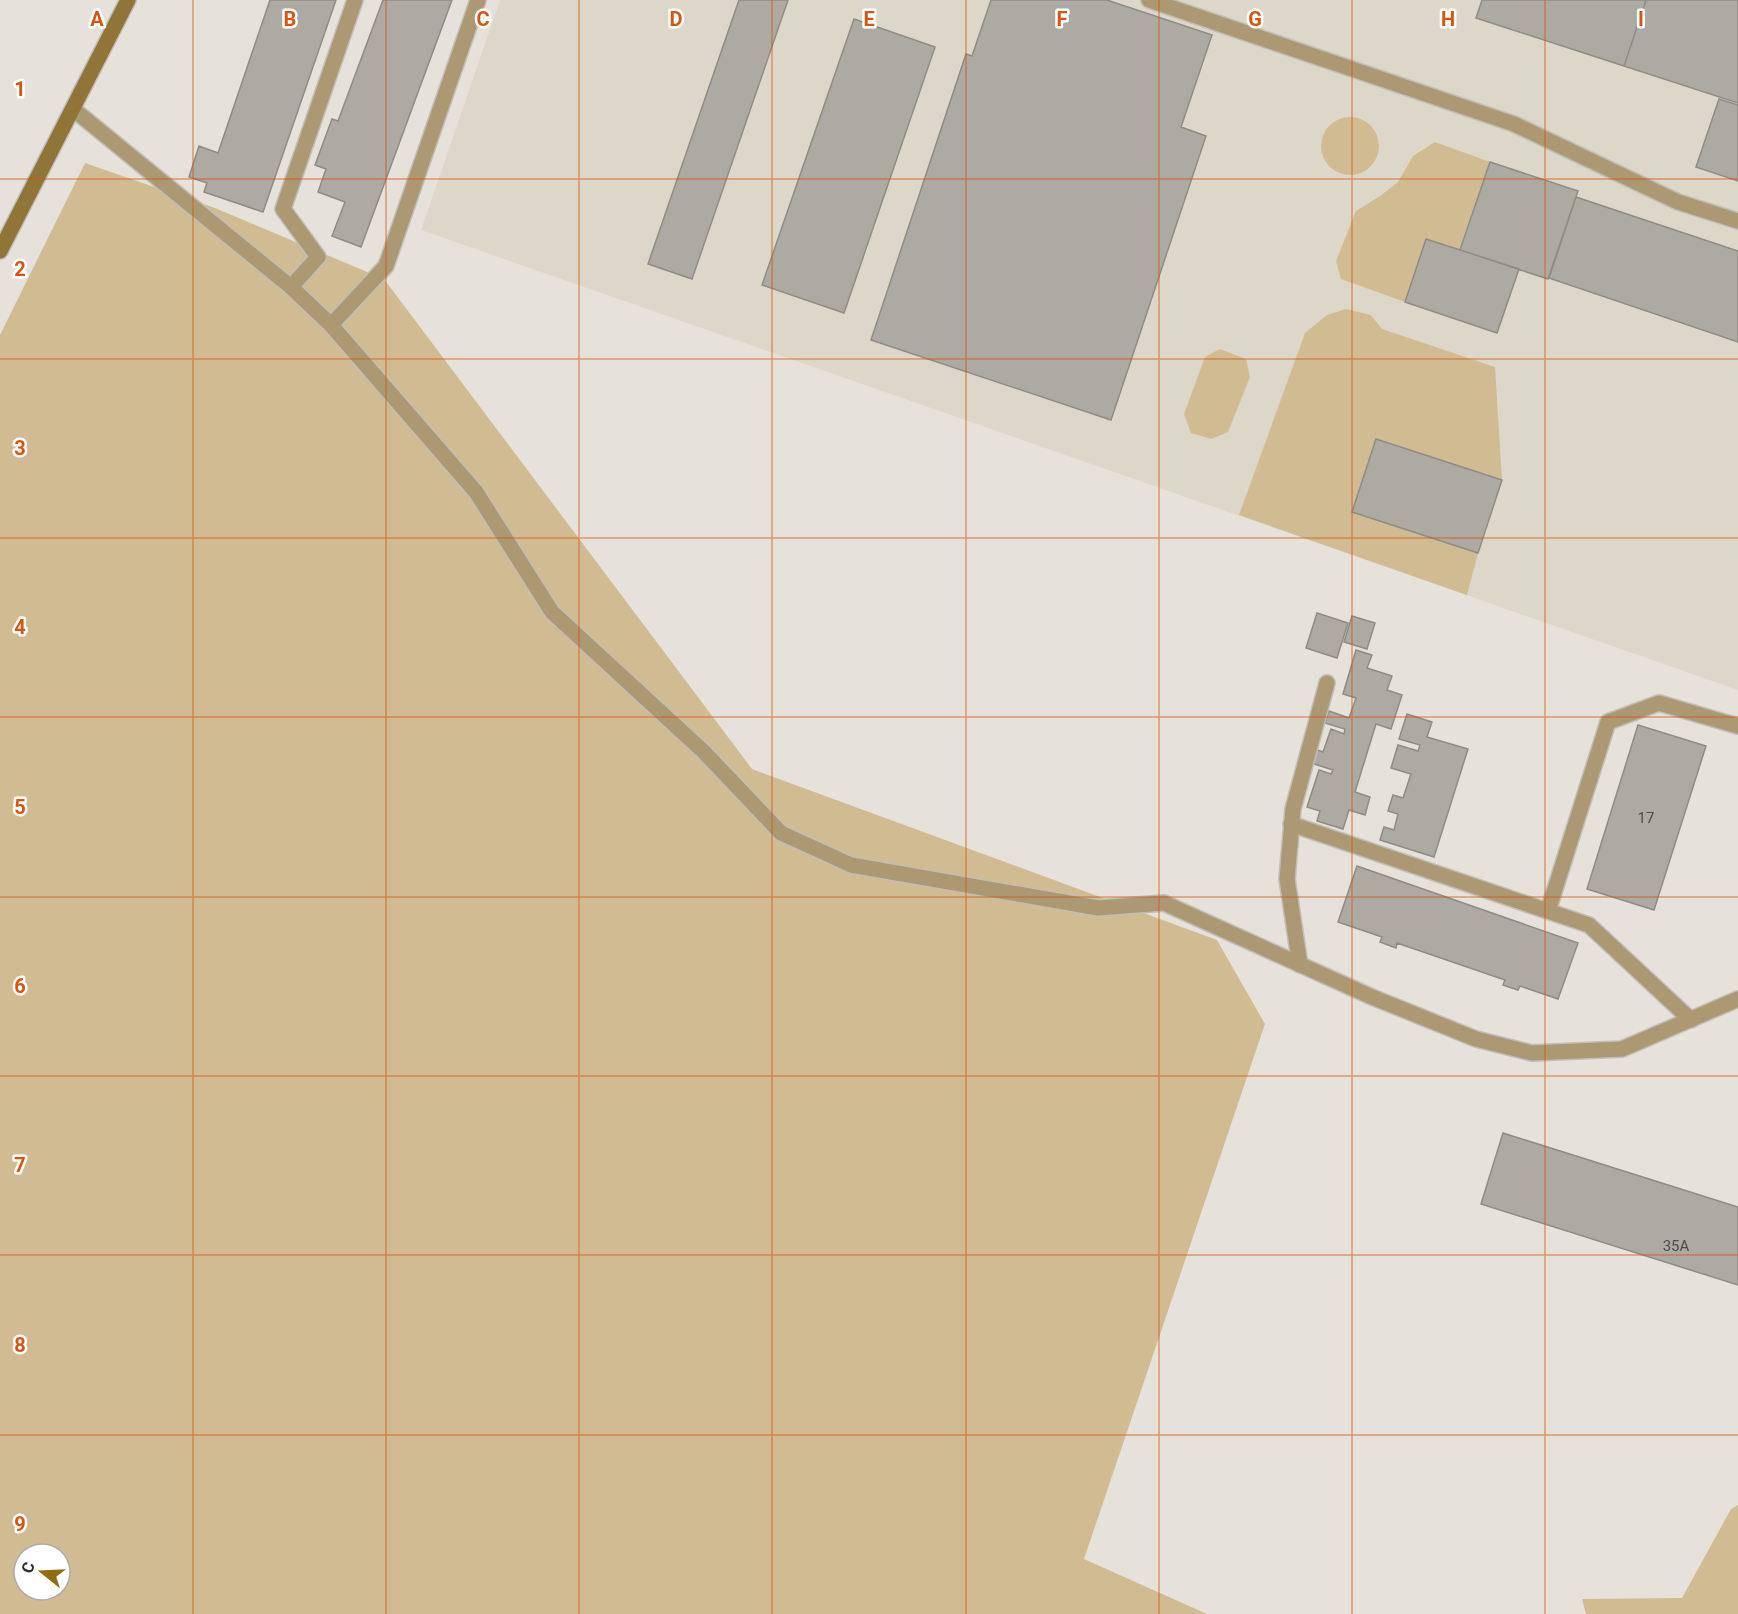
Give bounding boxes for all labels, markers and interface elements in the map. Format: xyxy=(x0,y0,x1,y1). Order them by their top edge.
text: A xyxy=(90,7,104,31)
text: B xyxy=(284,7,296,31)
text: C xyxy=(476,7,490,31)
text: D xyxy=(670,7,683,31)
text: E xyxy=(863,7,875,31)
text: F xyxy=(1057,7,1068,31)
text: G xyxy=(1248,7,1262,31)
text: H xyxy=(1441,7,1455,31)
text: I xyxy=(1638,7,1644,31)
text: 1 xyxy=(14,77,26,101)
text: 2 xyxy=(14,257,26,281)
text: 3 xyxy=(14,436,26,460)
text: 4 xyxy=(14,615,26,639)
text: 5 xyxy=(14,795,26,819)
house number: 17 xyxy=(1638,809,1654,827)
text: 6 xyxy=(14,974,26,998)
text: 7 xyxy=(14,1153,26,1177)
house number: 35А xyxy=(1663,1237,1690,1255)
text: 8 xyxy=(14,1333,26,1357)
text: 9 xyxy=(14,1512,26,1536)
north arrow xyxy=(12,1542,72,1602)
text: С xyxy=(18,1560,39,1575)

